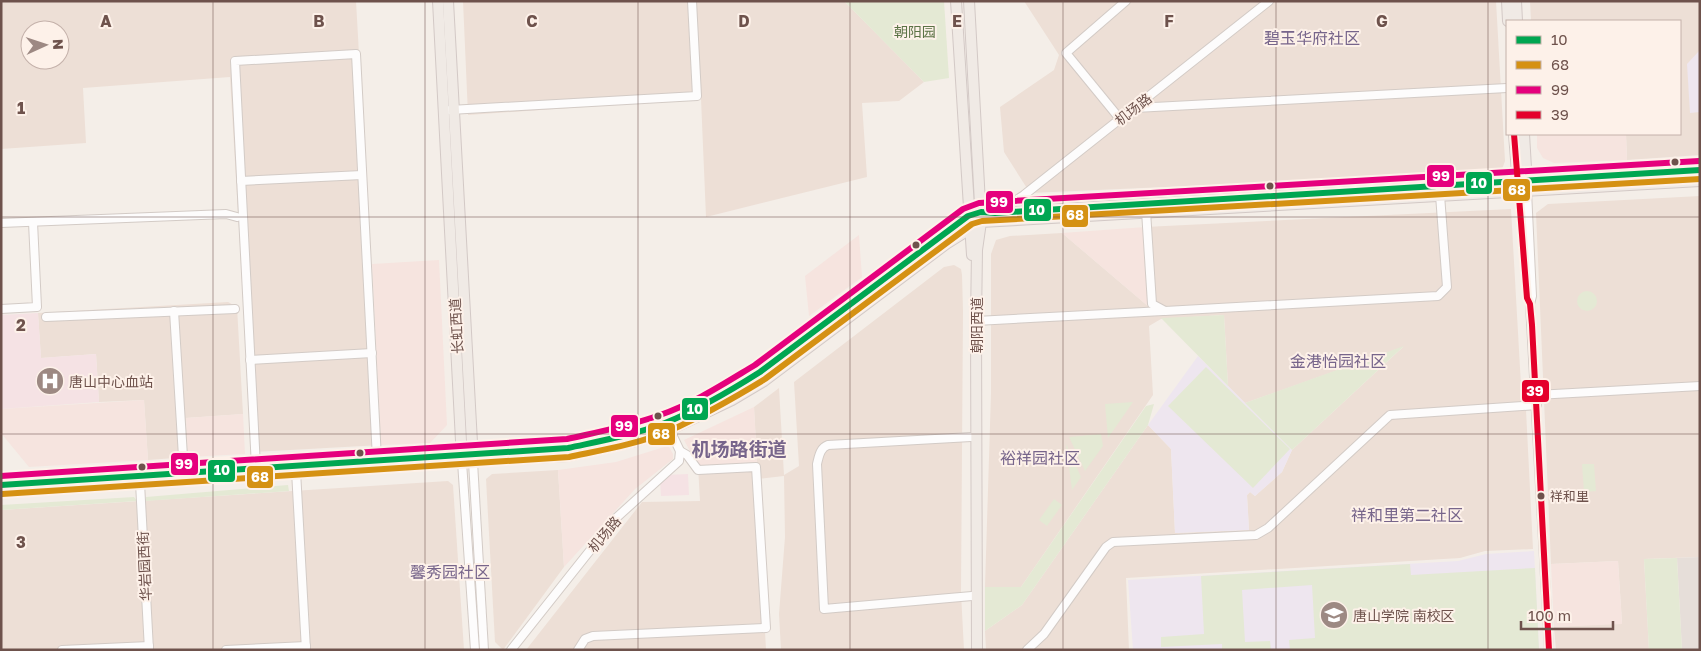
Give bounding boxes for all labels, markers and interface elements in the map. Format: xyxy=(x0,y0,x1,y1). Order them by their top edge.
text: A xyxy=(100,11,112,31)
text: B xyxy=(313,11,325,31)
text: C xyxy=(526,11,538,31)
text: D xyxy=(738,11,750,31)
text: E xyxy=(952,11,962,31)
text: F xyxy=(1164,11,1174,31)
text: G xyxy=(1376,11,1388,31)
north arrow xyxy=(20,20,70,70)
legend xyxy=(1506,20,1681,135)
park label: 朝阳园 xyxy=(894,23,936,40)
district label: 碧玉华府社区 xyxy=(1264,28,1360,48)
text: 10 xyxy=(1551,30,1568,48)
text: N xyxy=(50,39,67,50)
text: 68 xyxy=(1551,55,1569,73)
text: 99 xyxy=(1551,80,1569,98)
street label: 机场路 xyxy=(1111,89,1155,129)
text: 1 xyxy=(17,98,25,118)
text: 39 xyxy=(1551,105,1569,123)
unlabelled marker xyxy=(1670,157,1680,167)
line badge: 99 xyxy=(1426,164,1455,188)
text: 99 xyxy=(1432,167,1450,184)
line badge: 10 xyxy=(1465,171,1493,195)
text: 10 xyxy=(1471,174,1487,191)
line badge: 68 xyxy=(1502,178,1531,202)
unlabelled marker xyxy=(1265,181,1275,191)
text: 68 xyxy=(1508,181,1526,198)
line badge: 99 xyxy=(985,190,1014,214)
text: 99 xyxy=(990,193,1008,210)
line badge: 10 xyxy=(1023,198,1052,222)
text: 10 xyxy=(1029,201,1045,218)
line badge: 68 xyxy=(1061,204,1089,228)
text: 68 xyxy=(1066,206,1084,223)
unlabelled marker xyxy=(911,240,921,250)
street label: 朝阳西道 xyxy=(968,297,985,353)
street label: 长虹西道 xyxy=(446,298,466,354)
text: 2 xyxy=(16,315,26,335)
district label: 金港怡园社区 xyxy=(1290,351,1386,371)
hospital icon: 唐山中心血站 xyxy=(35,366,65,396)
place label: 唐山中心血站 xyxy=(69,373,153,390)
line badge: 39 xyxy=(1521,379,1550,403)
text: 39 xyxy=(1526,382,1544,399)
line badge: 10 xyxy=(681,397,709,421)
text: 10 xyxy=(687,400,703,417)
unlabelled marker xyxy=(653,411,663,421)
line badge: 99 xyxy=(610,414,639,438)
text: 99 xyxy=(615,417,633,434)
line badge: 68 xyxy=(647,422,676,446)
text: 68 xyxy=(652,425,670,442)
district label: 机场路街道 xyxy=(691,437,787,460)
unlabelled marker xyxy=(355,448,365,458)
district label: 裕祥园社区 xyxy=(1000,448,1080,468)
line badge: 99 xyxy=(170,452,199,476)
text: 99 xyxy=(175,455,193,472)
line badge: 10 xyxy=(207,459,236,483)
text: 10 xyxy=(214,461,230,478)
unlabelled marker xyxy=(137,462,147,472)
line badge: 68 xyxy=(246,465,274,489)
text: 68 xyxy=(251,468,269,485)
place label: 祥和里 xyxy=(1550,488,1589,504)
marker: 祥和里 xyxy=(1536,491,1546,501)
district label: 祥和里第二社区 xyxy=(1351,505,1463,525)
street label: 机场路 xyxy=(584,512,624,556)
street label: 华岩园西街 xyxy=(134,531,154,601)
text: 3 xyxy=(16,532,26,552)
district label: 馨秀园社区 xyxy=(410,562,490,582)
scale bar xyxy=(1521,598,1614,630)
school or university icon: 唐山学院 南校区 xyxy=(1319,600,1349,630)
text: 100 m xyxy=(1528,606,1571,624)
place label: 唐山学院 南校区 xyxy=(1353,607,1455,624)

